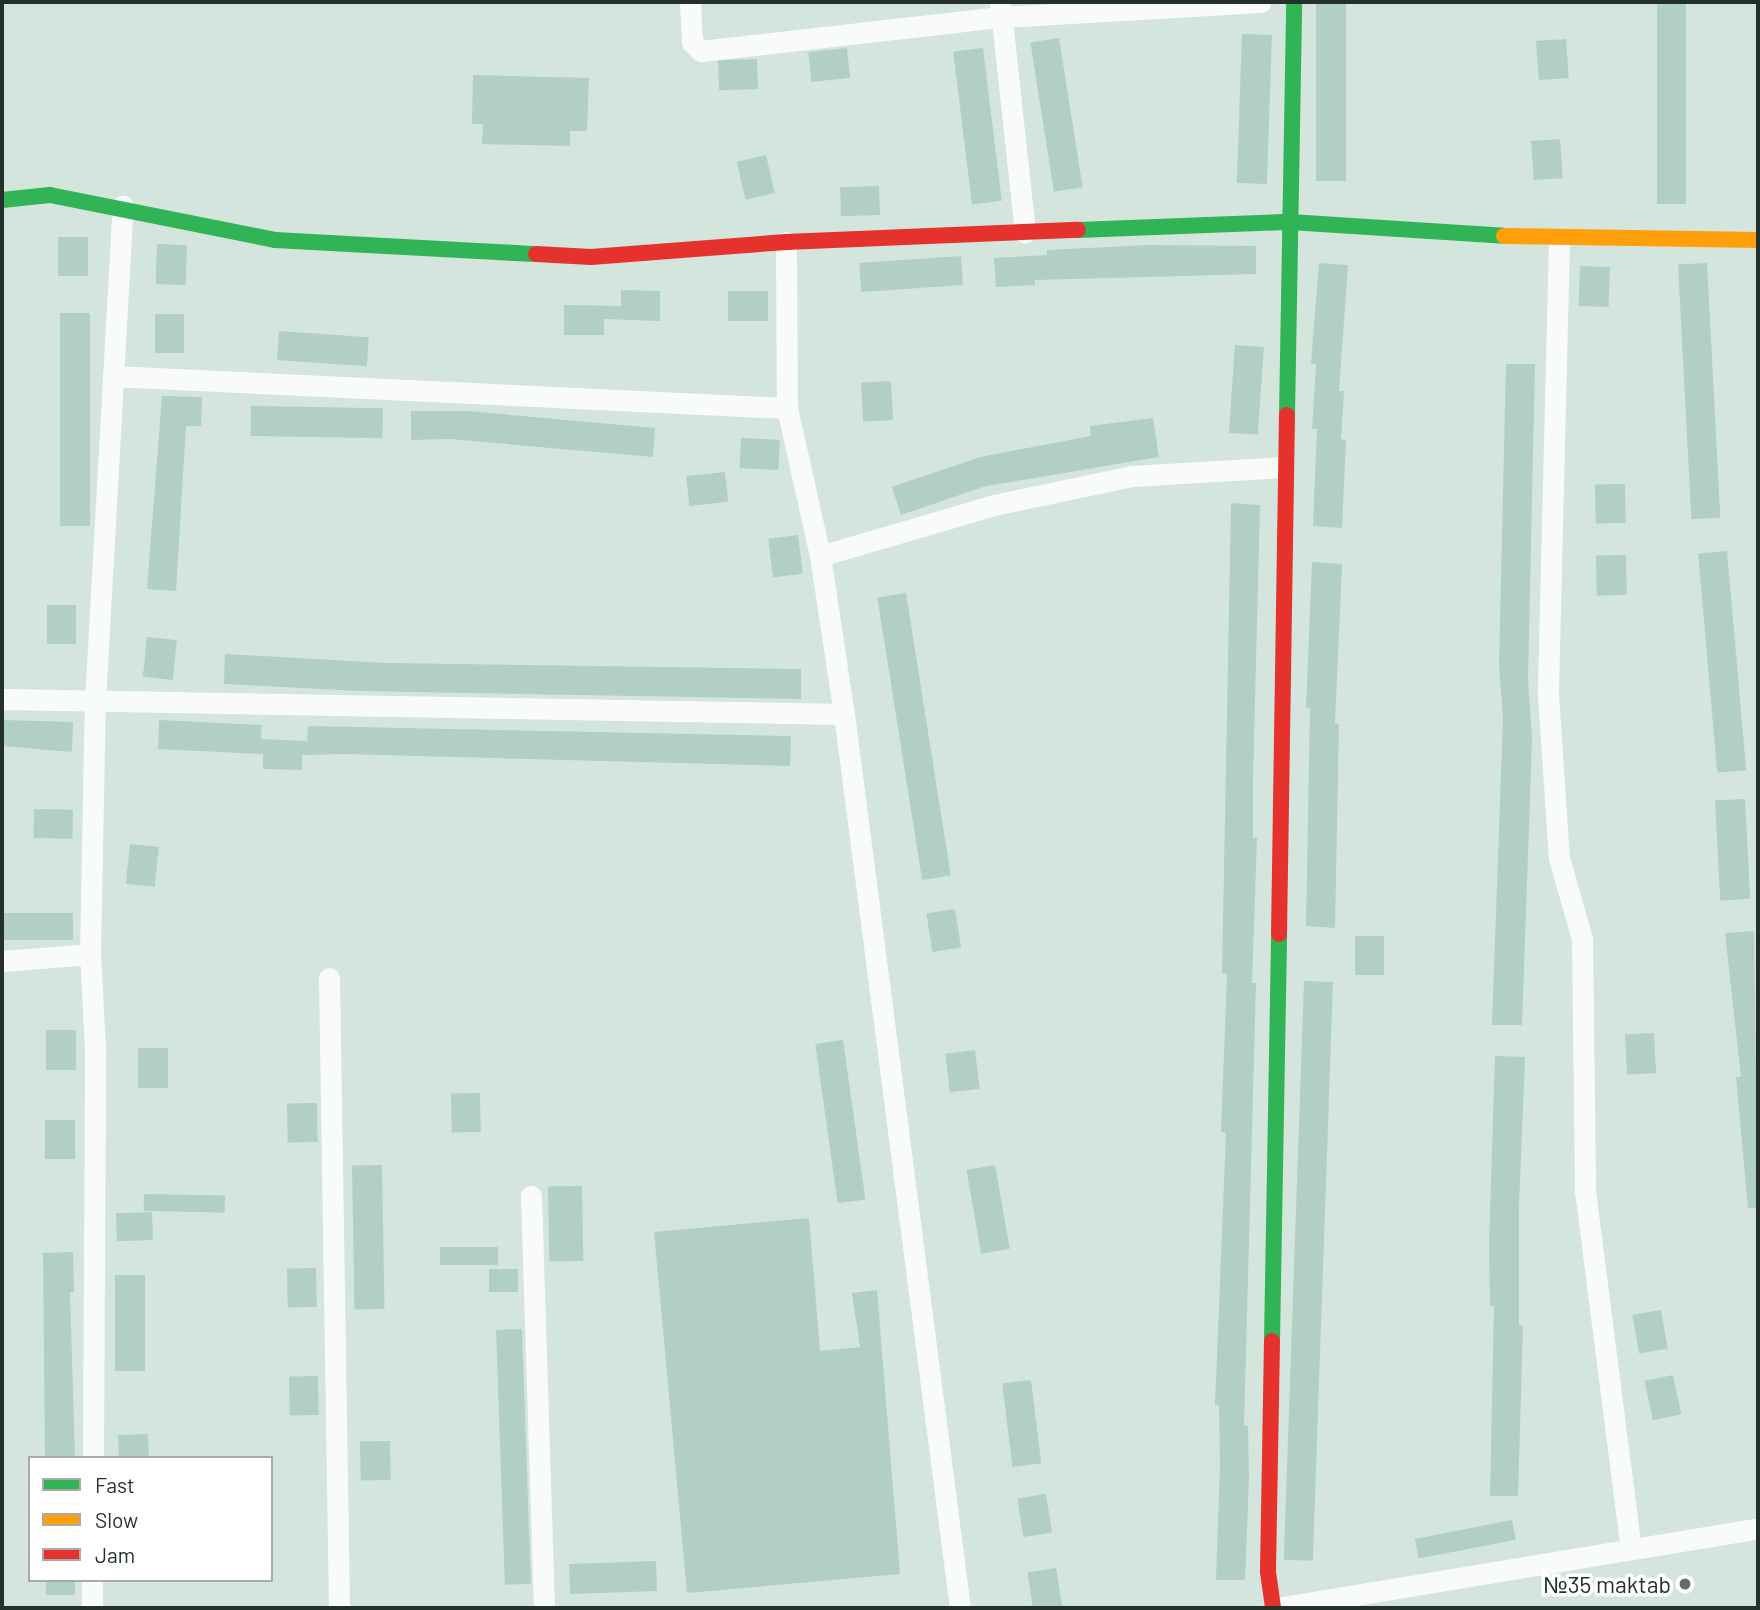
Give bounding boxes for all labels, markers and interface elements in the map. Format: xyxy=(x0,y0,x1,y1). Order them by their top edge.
legend xyxy=(28,1456,273,1582)
text: Fast xyxy=(95,1472,135,1497)
text: Slow xyxy=(95,1507,138,1532)
text: Jam xyxy=(95,1542,135,1567)
place label: №35 maktab xyxy=(1543,1570,1671,1598)
marker: №35 maktab xyxy=(1677,1576,1693,1592)

